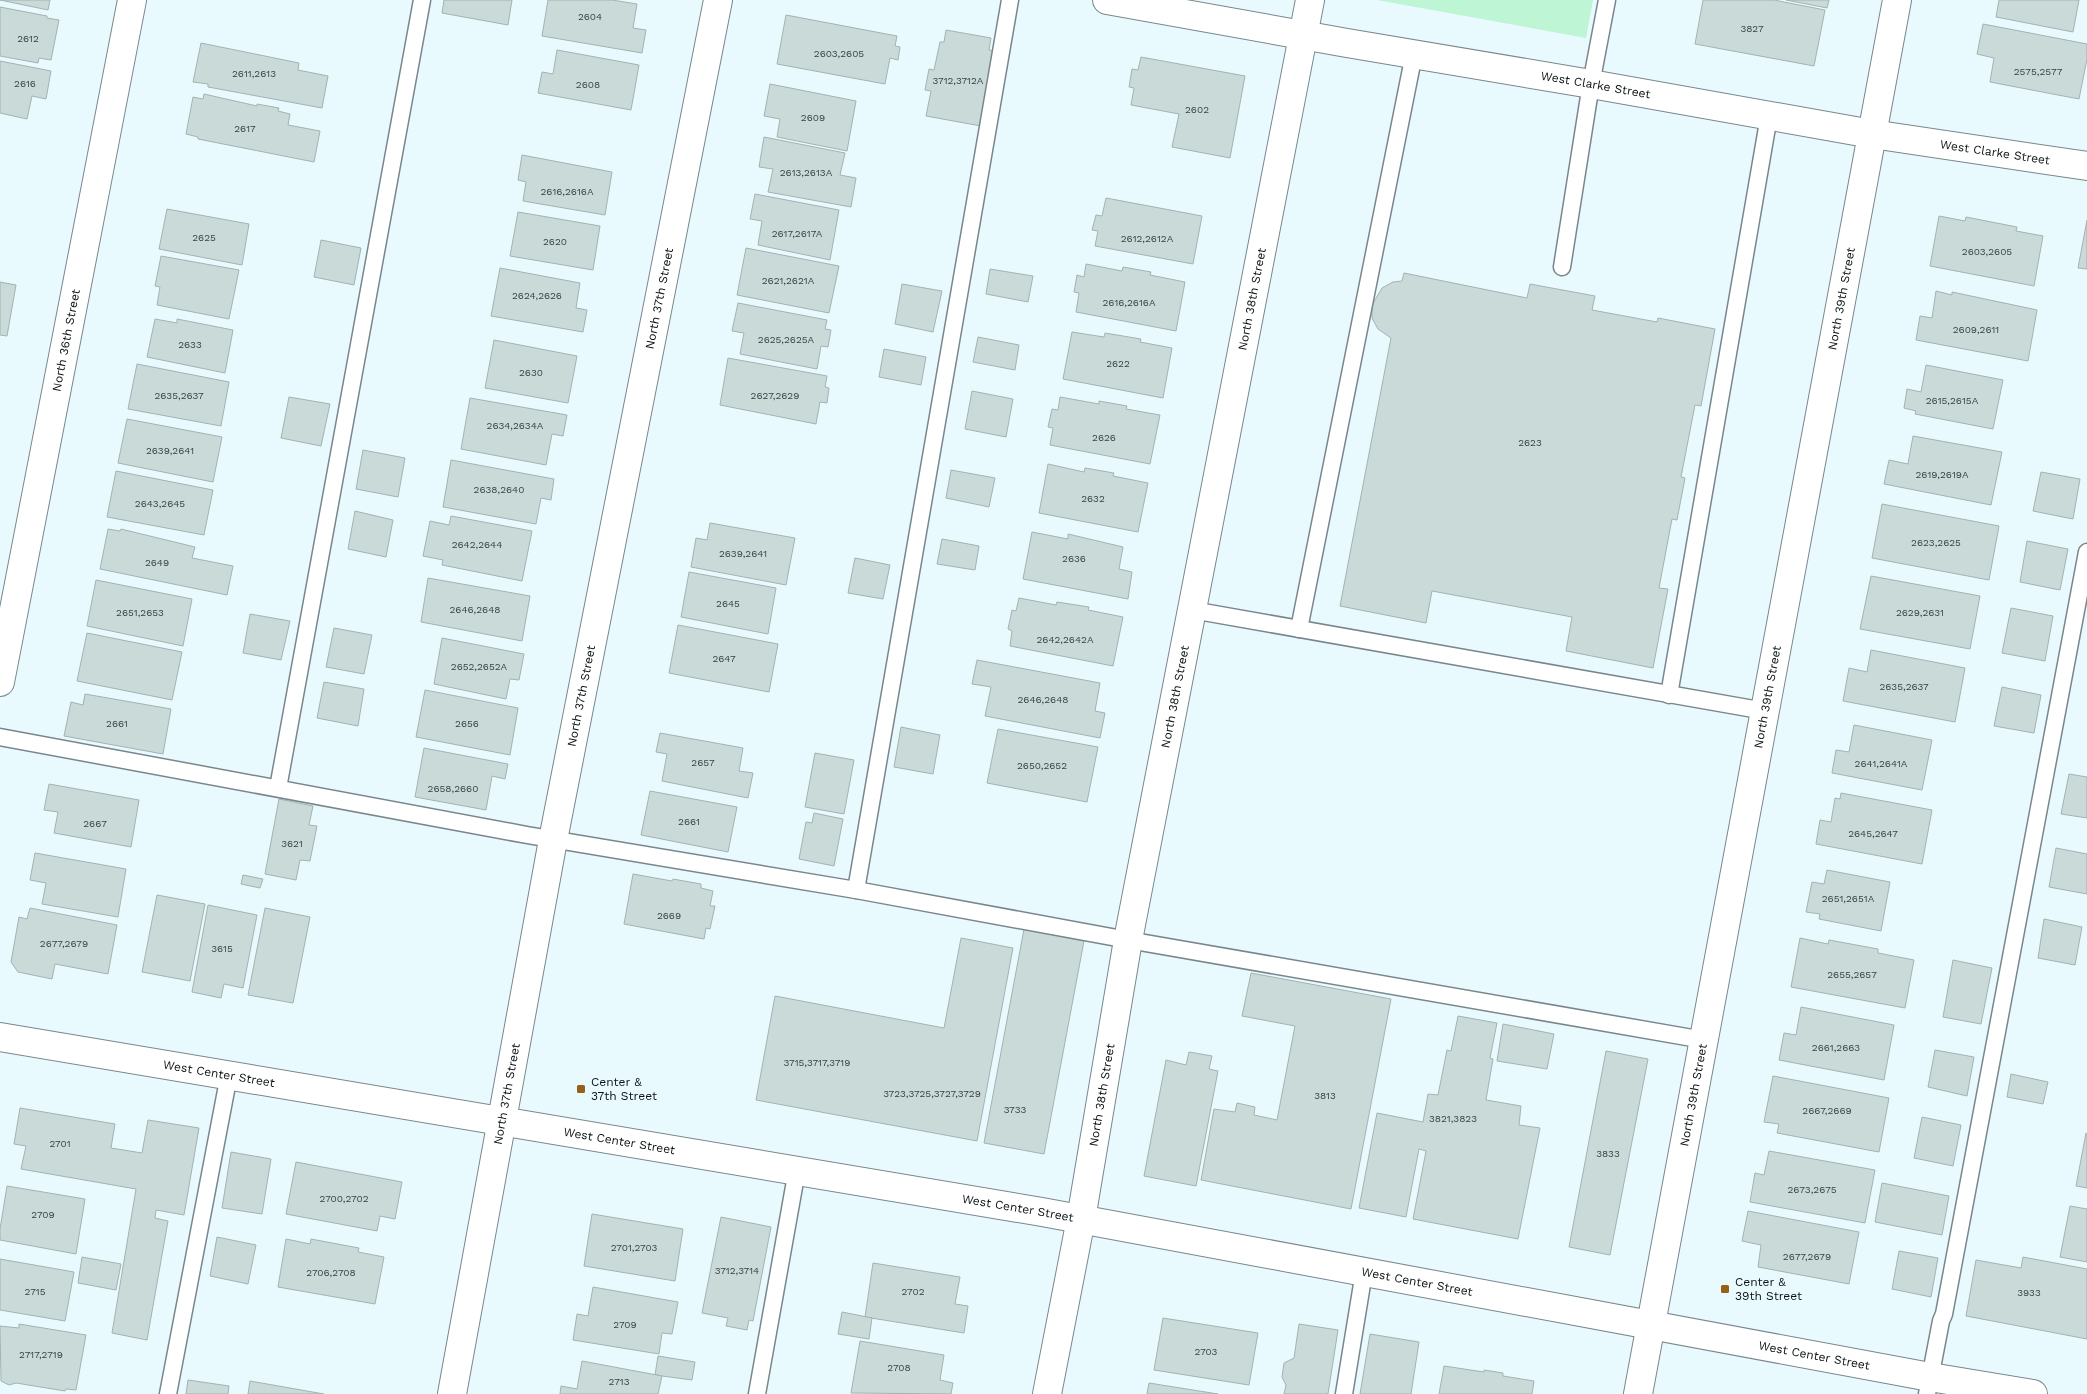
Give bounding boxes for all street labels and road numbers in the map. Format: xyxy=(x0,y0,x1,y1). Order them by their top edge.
street label: West Clarke Street xyxy=(1540,69,1652,101)
street label: West Clarke Street xyxy=(1939,137,2051,167)
street label: North 39th Street xyxy=(1825,246,1858,351)
street label: North 37th Street xyxy=(643,247,676,350)
street label: North 38th Street xyxy=(1235,247,1269,352)
street label: North 36th Street xyxy=(49,288,83,393)
street label: North 37th Street xyxy=(565,644,598,748)
street label: North 38th Street xyxy=(1158,644,1192,749)
street label: North 39th Street xyxy=(1751,644,1784,749)
street label: North 37th Street xyxy=(491,1042,523,1146)
street label: North 38th Street xyxy=(1086,1042,1117,1148)
street label: North 39th Street xyxy=(1677,1043,1710,1148)
street label: West Center Street xyxy=(162,1058,276,1090)
street label: West Center Street xyxy=(562,1125,676,1157)
street label: West Center Street xyxy=(961,1192,1075,1225)
street label: West Center Street xyxy=(1360,1264,1474,1299)
street label: West Center Street xyxy=(1757,1338,1871,1373)

